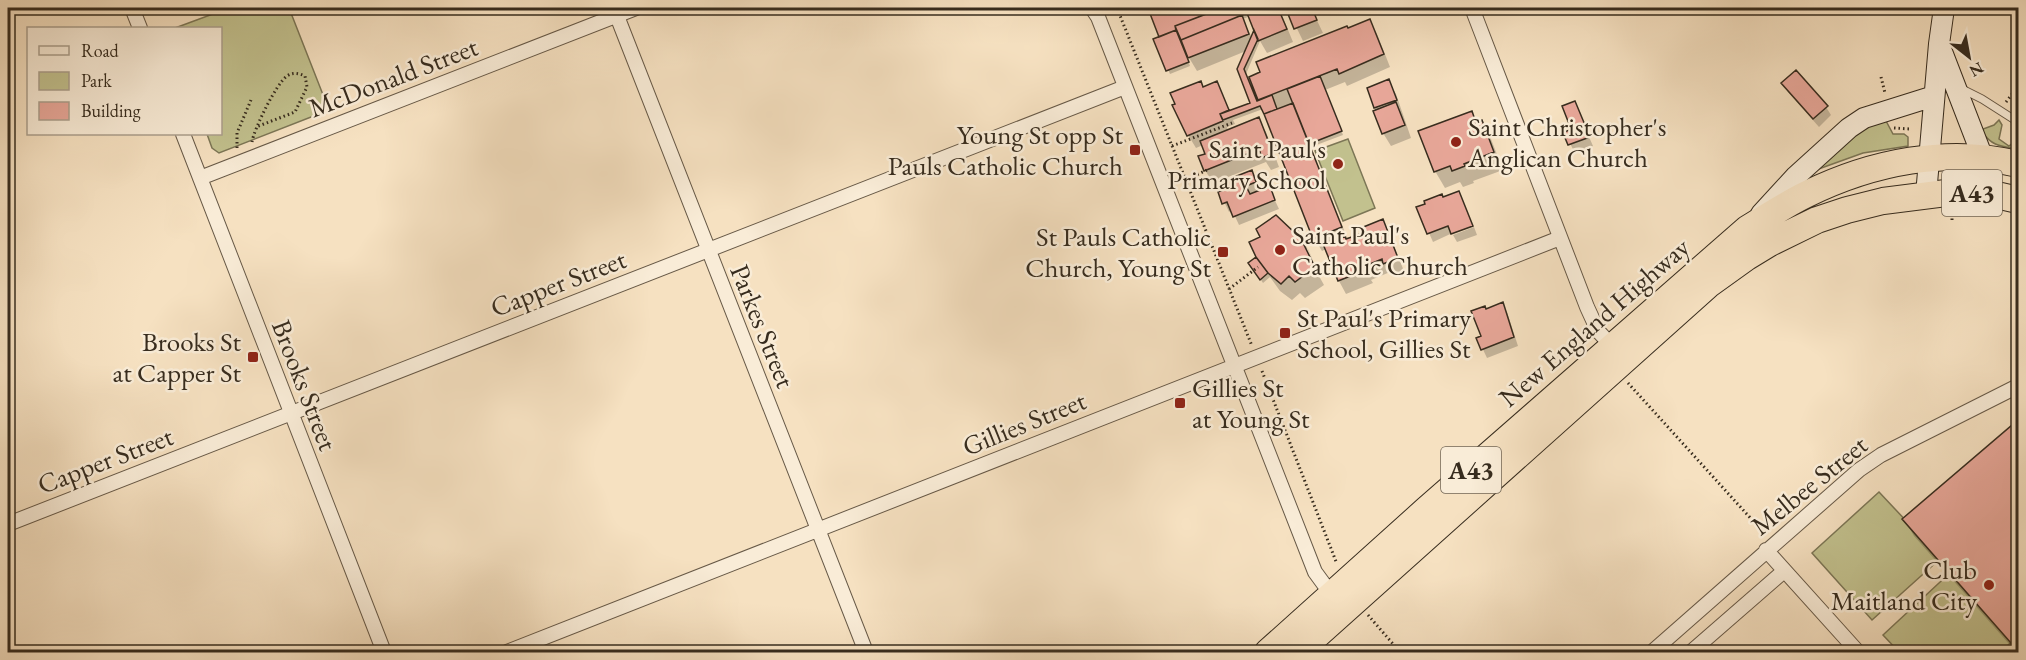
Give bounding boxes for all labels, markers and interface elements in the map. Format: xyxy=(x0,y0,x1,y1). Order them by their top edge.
legend xyxy=(27,27,222,135)
north arrow xyxy=(1939,27,1999,87)
street label: McDonald Street xyxy=(303,29,483,125)
text: Road xyxy=(81,39,120,62)
text: N xyxy=(1965,57,1987,82)
text: Park xyxy=(81,69,112,92)
text: Building xyxy=(81,99,141,122)
place label: Saint Christopher's Anglican Church xyxy=(1467,109,1667,175)
place label: Young St opp St Pauls Catholic Church xyxy=(888,117,1124,183)
place label: Saint Paul's Primary School xyxy=(1167,131,1326,197)
marker: Saint Christopher's Anglican Church xyxy=(1449,135,1463,149)
marker: Young St opp St Pauls Catholic Church xyxy=(1128,143,1142,157)
marker: Saint Paul's Primary School xyxy=(1331,157,1345,171)
road number: A43 xyxy=(1942,170,2002,216)
place label: Saint Paul's Catholic Church xyxy=(1292,217,1468,283)
place label: St Pauls Catholic Church, Young St xyxy=(1025,219,1212,285)
street label: New England Highway xyxy=(1491,229,1697,414)
street label: Capper Street xyxy=(485,241,631,325)
marker: Saint Paul's Catholic Church xyxy=(1273,243,1287,257)
marker: St Pauls Catholic Church, Young St xyxy=(1216,245,1230,259)
street label: Parkes Street xyxy=(722,259,804,393)
place label: St Paul's Primary School, Gillies St xyxy=(1297,300,1471,366)
street label: Brooks Street xyxy=(264,315,346,456)
place label: Brooks St at Capper St xyxy=(112,324,242,390)
marker: St Paul's Primary School, Gillies St xyxy=(1278,326,1292,340)
marker: Brooks St at Capper St xyxy=(246,350,260,364)
place label: Gillies St at Young St xyxy=(1192,370,1310,436)
street label: Gillies Street xyxy=(957,382,1091,464)
marker: Gillies St at Young St xyxy=(1173,396,1187,410)
street label: Capper Street xyxy=(32,418,178,502)
street label: Melbee Street xyxy=(1744,427,1875,543)
road number: A43 xyxy=(1441,447,1501,493)
place label: Club Maitland City xyxy=(1831,552,1977,618)
marker: Club Maitland City xyxy=(1982,578,1996,592)

